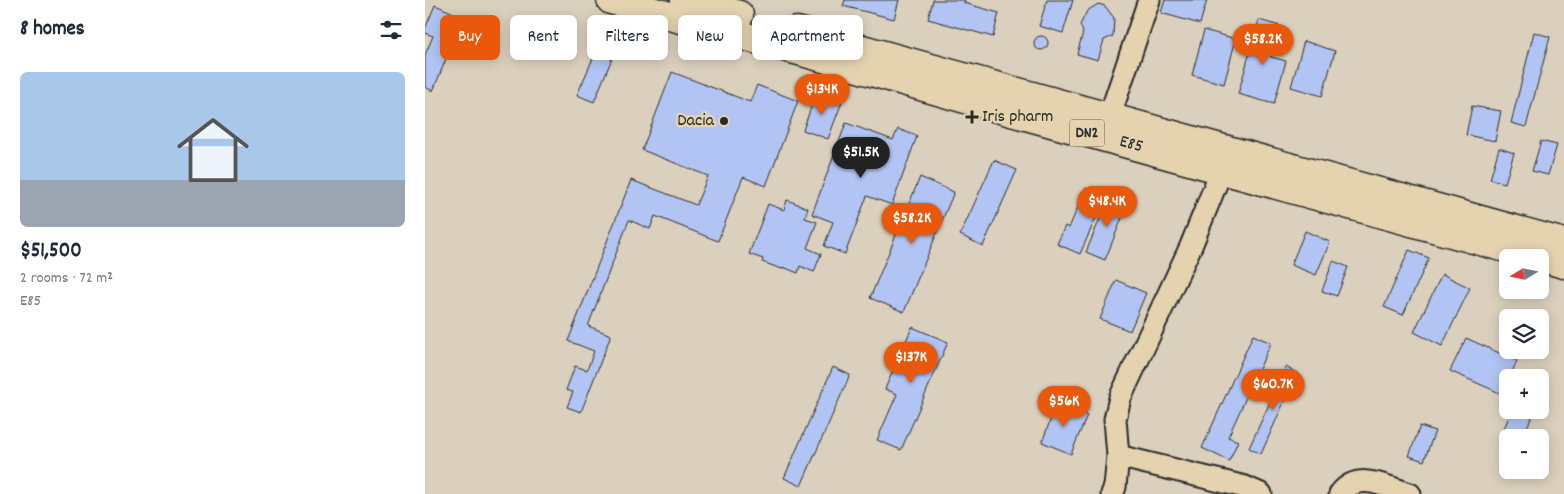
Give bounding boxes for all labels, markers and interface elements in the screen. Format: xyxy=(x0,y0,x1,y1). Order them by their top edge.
text: 8 homes xyxy=(20,15,85,45)
chip: Buy xyxy=(440,15,500,60)
chip: Rent xyxy=(510,15,577,60)
chip: Filters xyxy=(587,15,668,60)
chip: New xyxy=(678,15,742,60)
chip: Apartment xyxy=(752,15,863,60)
icon: filters xyxy=(377,16,405,44)
pin: $58.2K xyxy=(1222,23,1304,66)
text: $58.2K xyxy=(1244,28,1282,51)
pin: $134K xyxy=(787,74,857,116)
text: $134K xyxy=(806,78,838,101)
icon: home xyxy=(168,105,258,195)
place label: Iris pharm xyxy=(982,105,1053,130)
place label: Dacia xyxy=(677,109,715,134)
marker: Iris pharm xyxy=(966,111,978,123)
marker: Dacia xyxy=(718,115,730,127)
road number: DN2 xyxy=(1069,120,1105,146)
street label: E85 xyxy=(1116,130,1146,160)
pin: $51.5K xyxy=(820,136,902,179)
text: $51.5K xyxy=(843,141,879,164)
pin: $48.4K xyxy=(1066,186,1148,228)
text: $48.4K xyxy=(1088,190,1126,213)
pin: $58.2K xyxy=(871,202,953,245)
text: $58.2K xyxy=(893,207,931,230)
text: $51,500 xyxy=(20,237,82,267)
north arrow xyxy=(1499,249,1549,299)
map controls xyxy=(1499,249,1549,479)
text: 2 rooms · 72 m² xyxy=(20,267,113,290)
text: E85 xyxy=(20,290,41,313)
button: layers xyxy=(1499,309,1549,359)
pin: $137K xyxy=(876,342,946,384)
text: $137K xyxy=(895,346,927,369)
pin: $60.7K xyxy=(1232,368,1314,411)
button: + xyxy=(1499,369,1549,419)
text: $60.7K xyxy=(1253,373,1293,396)
pin: $56K xyxy=(1034,386,1094,428)
text: $56K xyxy=(1049,390,1079,413)
button: − xyxy=(1499,429,1549,479)

